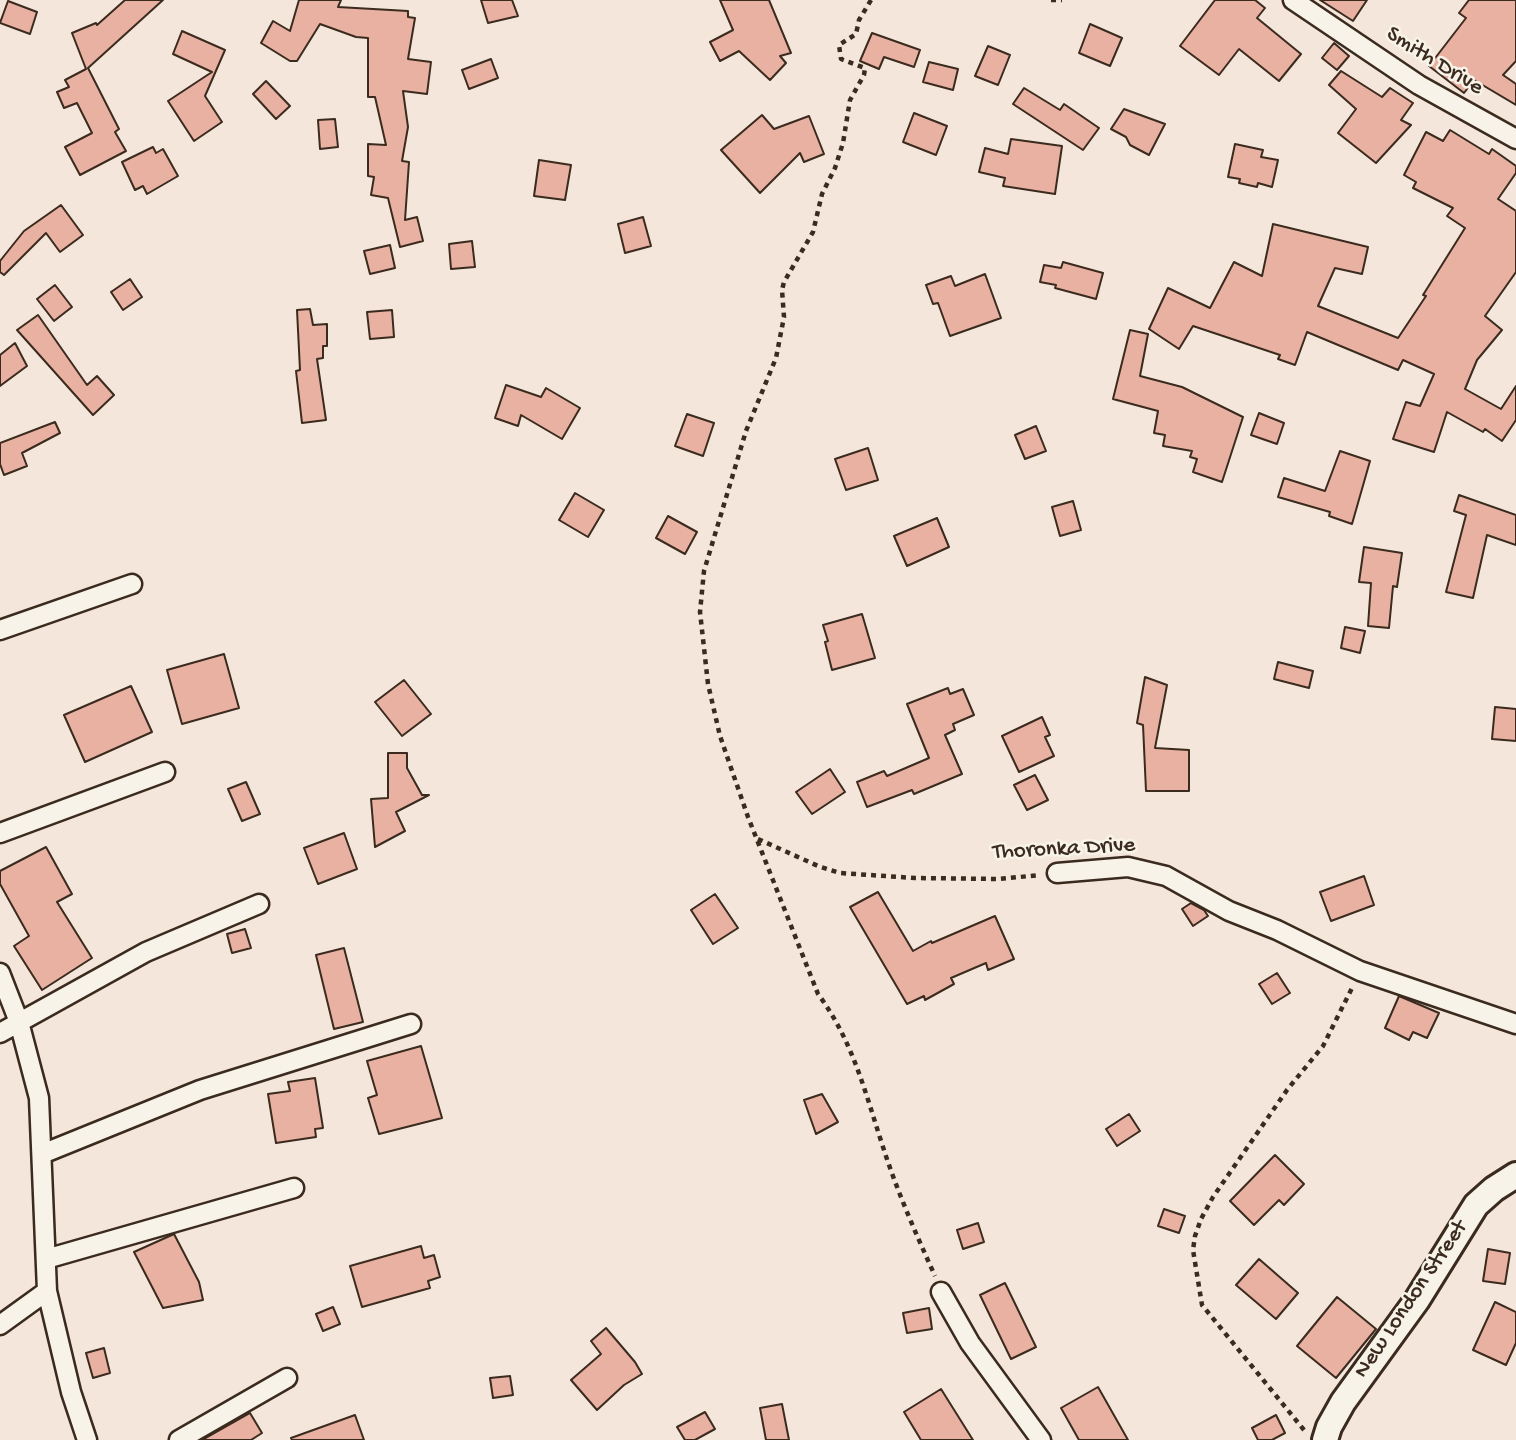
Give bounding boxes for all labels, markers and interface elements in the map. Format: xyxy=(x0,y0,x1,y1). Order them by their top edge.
street label: Smith Drive xyxy=(1380,21,1488,103)
street label: Thoronka Drive xyxy=(992,832,1136,868)
street label: New London Street xyxy=(1349,1216,1475,1384)

